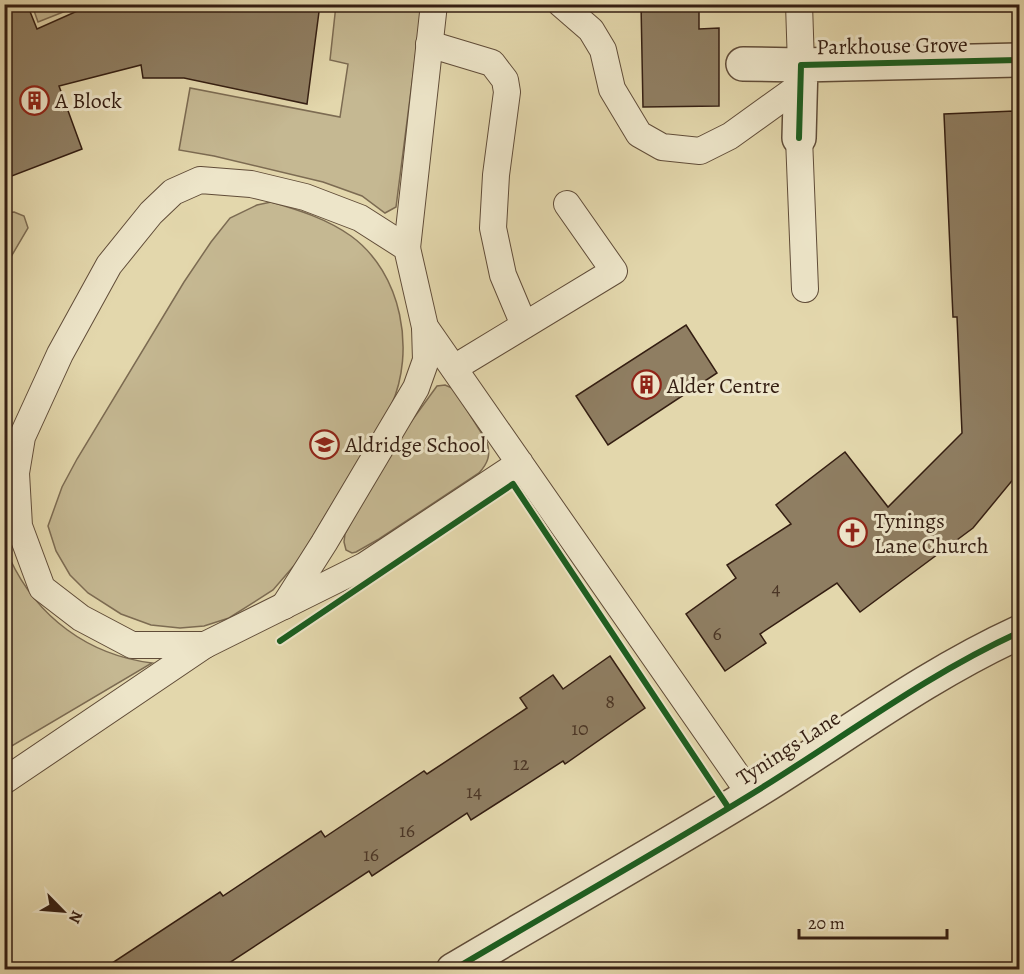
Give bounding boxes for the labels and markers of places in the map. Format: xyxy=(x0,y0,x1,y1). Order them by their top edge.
building icon: A Block xyxy=(18,84,50,116)
place label: A Block xyxy=(54,86,122,116)
building icon: Alder Centre xyxy=(630,369,662,401)
place label: Alder Centre xyxy=(666,371,780,401)
school or university icon: Aldridge School xyxy=(308,428,340,460)
place label: Aldridge School xyxy=(344,430,486,460)
place label: Tynings Lane Church xyxy=(874,506,989,561)
church icon: Tynings Lane Church xyxy=(837,517,869,549)

